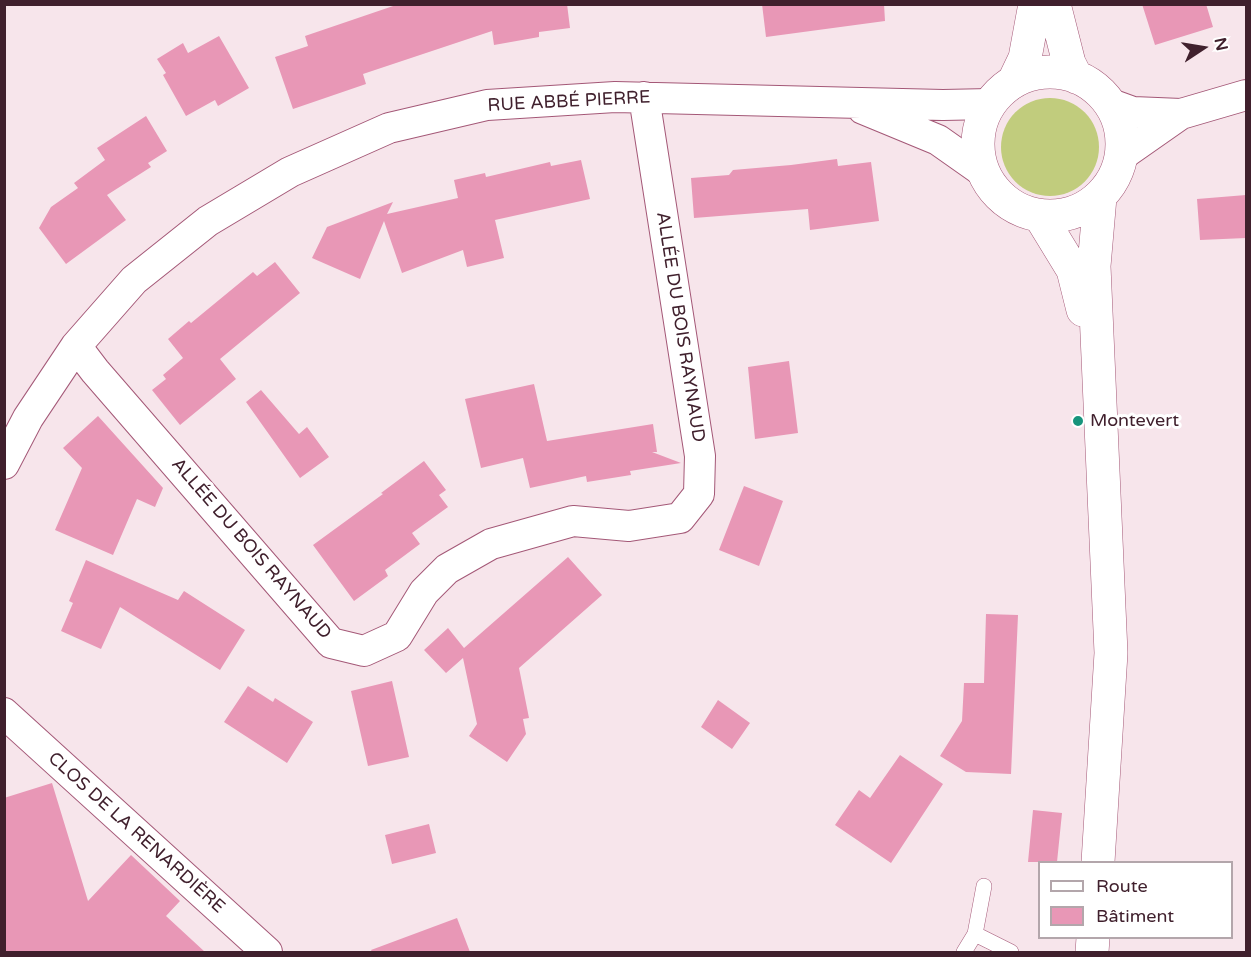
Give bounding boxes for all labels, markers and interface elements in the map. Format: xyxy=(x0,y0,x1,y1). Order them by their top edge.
north arrow xyxy=(1173,18,1233,78)
text: N xyxy=(1209,36,1232,53)
street label: RUE ABBÉ PIERRE xyxy=(487,87,651,117)
street label: ALLÉE DU BOIS RAYNAUD xyxy=(651,210,709,444)
place label: Montevert xyxy=(1090,410,1179,432)
marker: Montevert xyxy=(1071,414,1085,428)
street label: ALLÉE DU BOIS RAYNAUD xyxy=(166,454,336,644)
street label: CLOS DE LA RENARDIÈRE xyxy=(43,748,229,918)
legend xyxy=(1038,861,1233,939)
text: Route xyxy=(1096,875,1148,897)
text: Bâtiment xyxy=(1096,905,1174,927)

